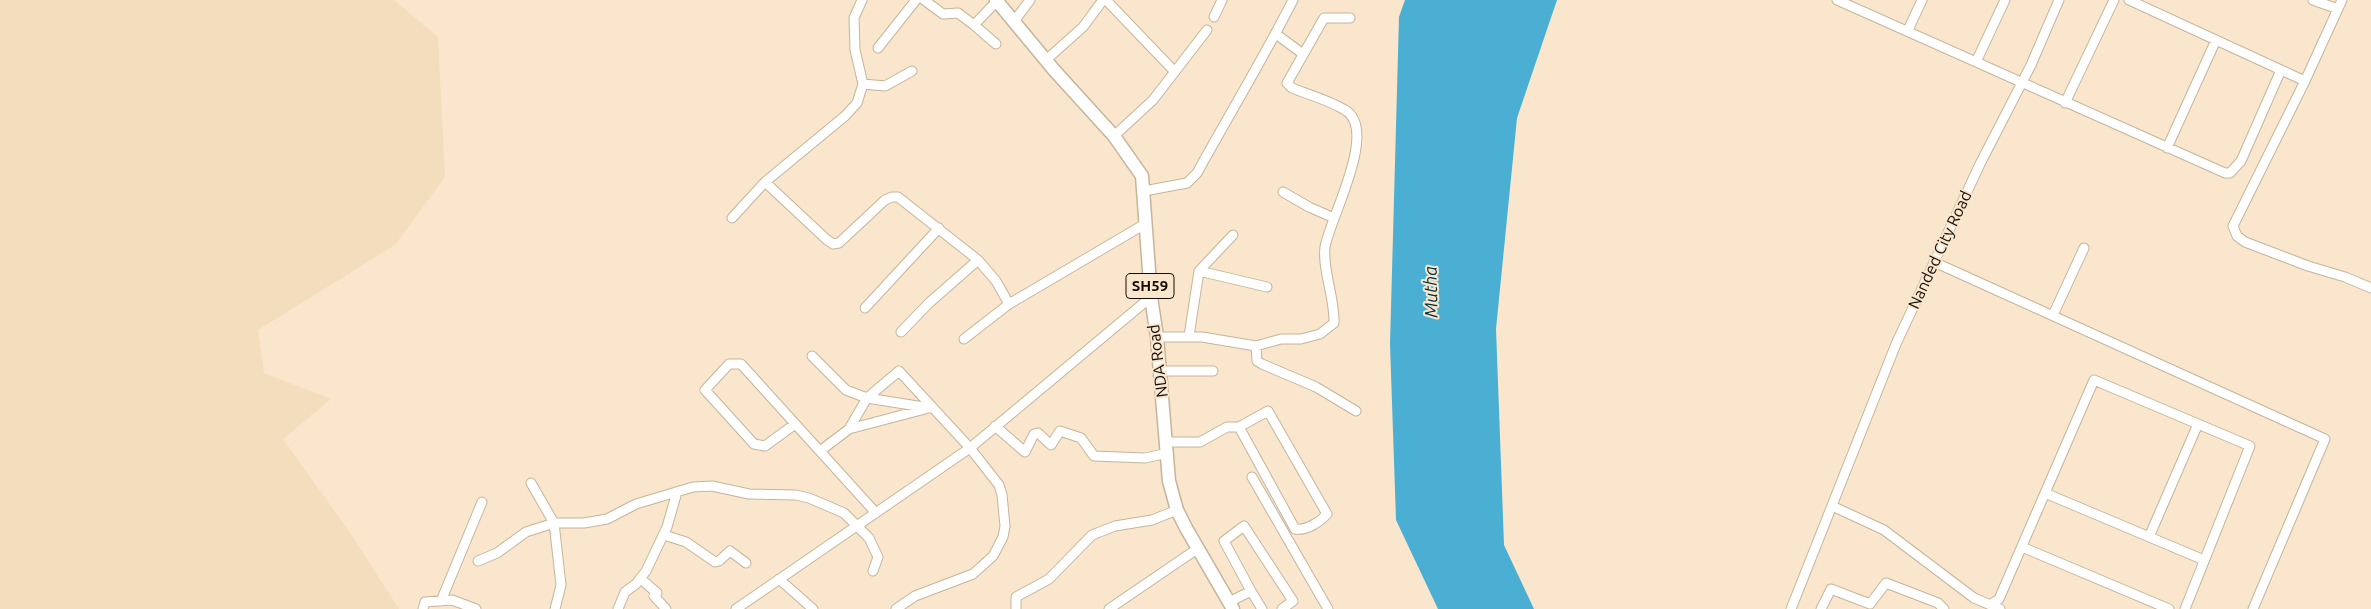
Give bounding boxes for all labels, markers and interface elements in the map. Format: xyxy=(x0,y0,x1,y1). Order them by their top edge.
street label: Nanded City Road xyxy=(1904,188,1976,312)
water label: Mutha xyxy=(1420,266,1442,318)
road number: SH59 xyxy=(1126,274,1174,298)
street label: NDA Road xyxy=(1144,323,1172,399)

